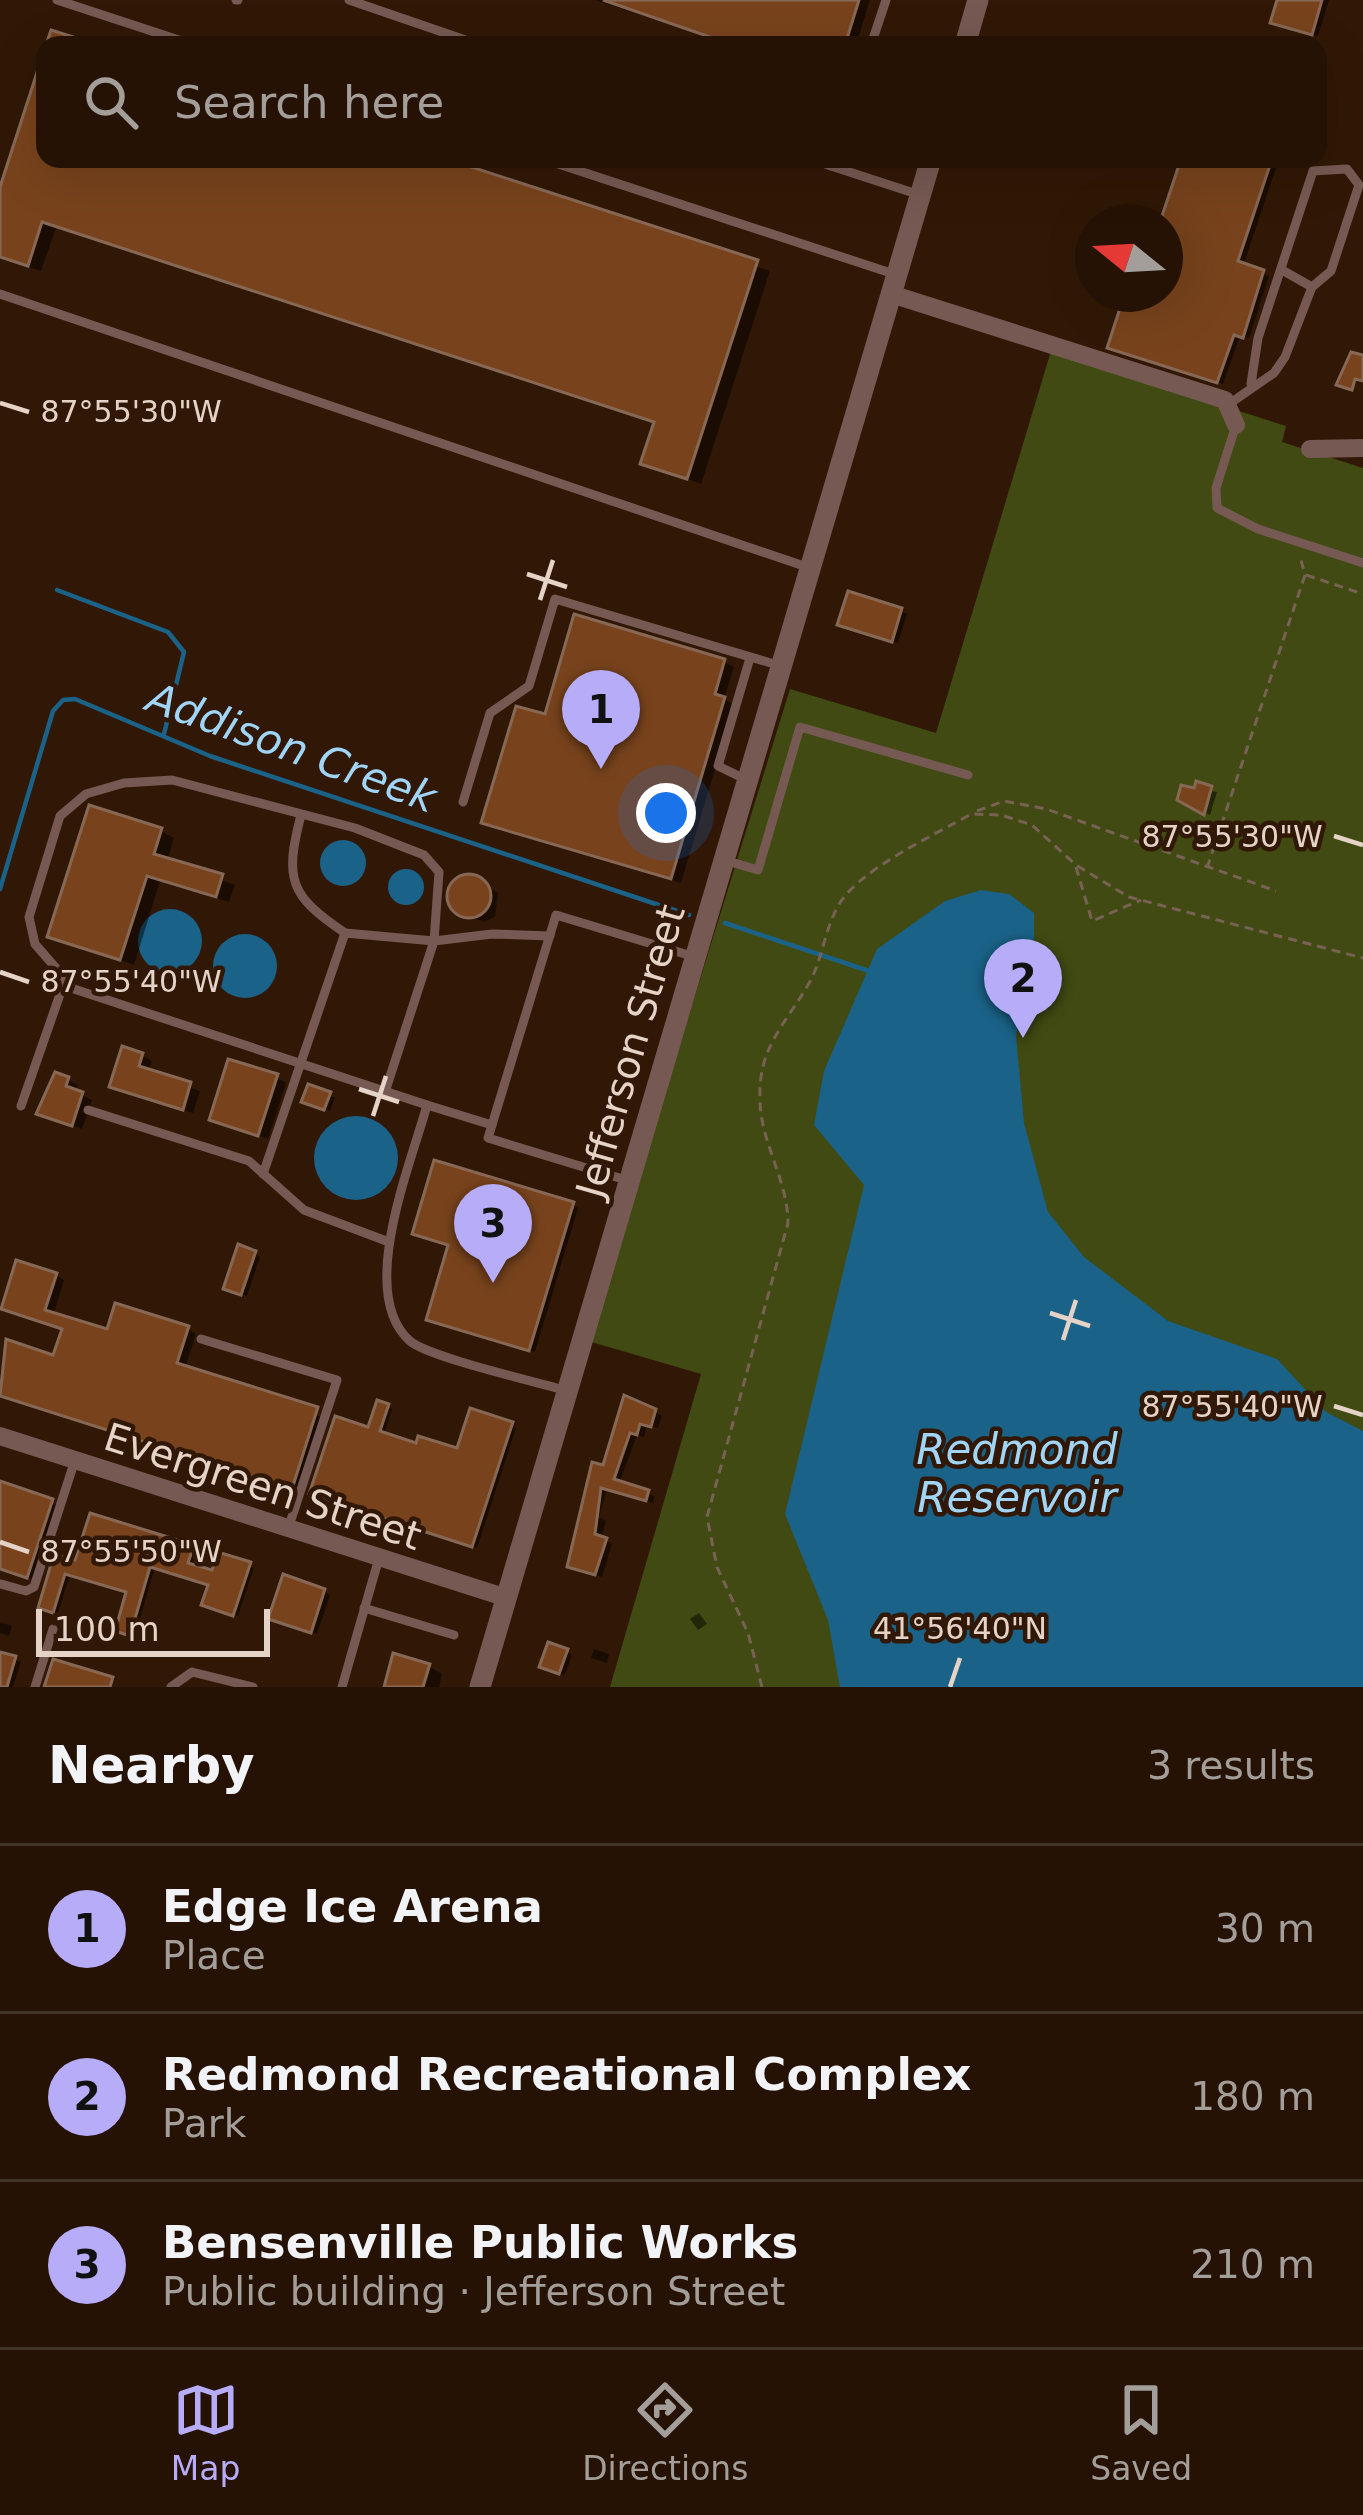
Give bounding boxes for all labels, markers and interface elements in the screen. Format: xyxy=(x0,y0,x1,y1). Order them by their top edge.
search box xyxy=(36,36,1327,168)
icon: search xyxy=(78,69,144,135)
text: Search here xyxy=(174,76,444,129)
north arrow xyxy=(1075,204,1183,312)
text: 87°55'30"W xyxy=(40,394,222,429)
pin: 1 xyxy=(562,670,640,769)
water label: Addison Creek xyxy=(138,671,445,823)
your location xyxy=(636,783,696,843)
text: 87°55'30"W xyxy=(1141,819,1323,854)
street label: Jefferson Street xyxy=(566,900,694,1205)
pin: 2 xyxy=(984,939,1062,1038)
text: 87°55'40"W xyxy=(40,964,222,999)
pin: 3 xyxy=(454,1184,532,1283)
text: 87°55'40"W xyxy=(1141,1389,1323,1424)
street label: Evergreen Street xyxy=(99,1414,427,1559)
water label: Redmond Reservoir xyxy=(916,1425,1119,1522)
text: 87°55'50"W xyxy=(40,1534,222,1569)
scale bar xyxy=(36,1603,270,1656)
text: 100 m xyxy=(54,1610,160,1649)
text: 41°56'40"N xyxy=(873,1611,1047,1646)
text: Nearby xyxy=(48,1736,255,1795)
text: 3 results xyxy=(1147,1743,1315,1788)
text: Edge Ice Arena xyxy=(162,1880,543,1933)
text: 1 xyxy=(73,1906,101,1951)
text: 30 m xyxy=(1215,1906,1315,1951)
text: Place xyxy=(162,1933,266,1978)
text: Redmond Recreational Complex xyxy=(162,2048,971,2101)
text: 2 xyxy=(73,2074,101,2119)
text: 180 m xyxy=(1190,2074,1315,2119)
text: Park xyxy=(162,2101,246,2146)
text: Bensenville Public Works xyxy=(162,2216,798,2269)
text: 3 xyxy=(73,2242,101,2287)
text: 210 m xyxy=(1190,2242,1315,2287)
text: Public building · Jefferson Street xyxy=(162,2269,785,2314)
tab: Map xyxy=(171,2377,241,2488)
tab: Directions xyxy=(582,2377,748,2488)
tab: Saved xyxy=(1090,2377,1192,2488)

